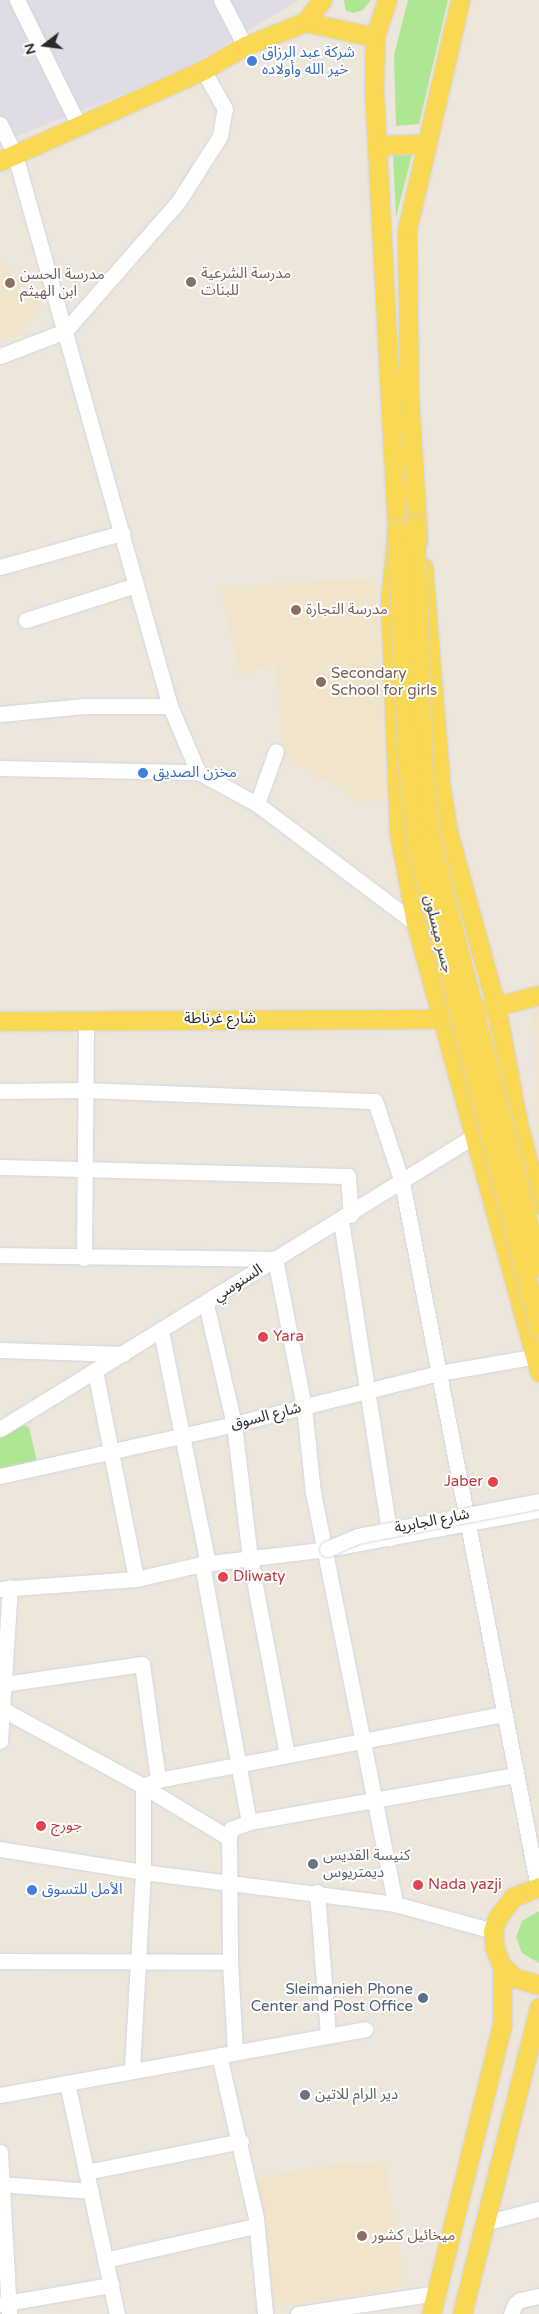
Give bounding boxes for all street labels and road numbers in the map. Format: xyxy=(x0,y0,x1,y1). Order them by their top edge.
street label: جسر ميسلون xyxy=(420,893,456,975)
street label: شارع غرناطة xyxy=(184,1010,256,1028)
street label: السنوسي xyxy=(210,1260,266,1306)
street label: شارع السوق xyxy=(229,1399,303,1433)
street label: شارع الجابرية xyxy=(393,1505,471,1537)

